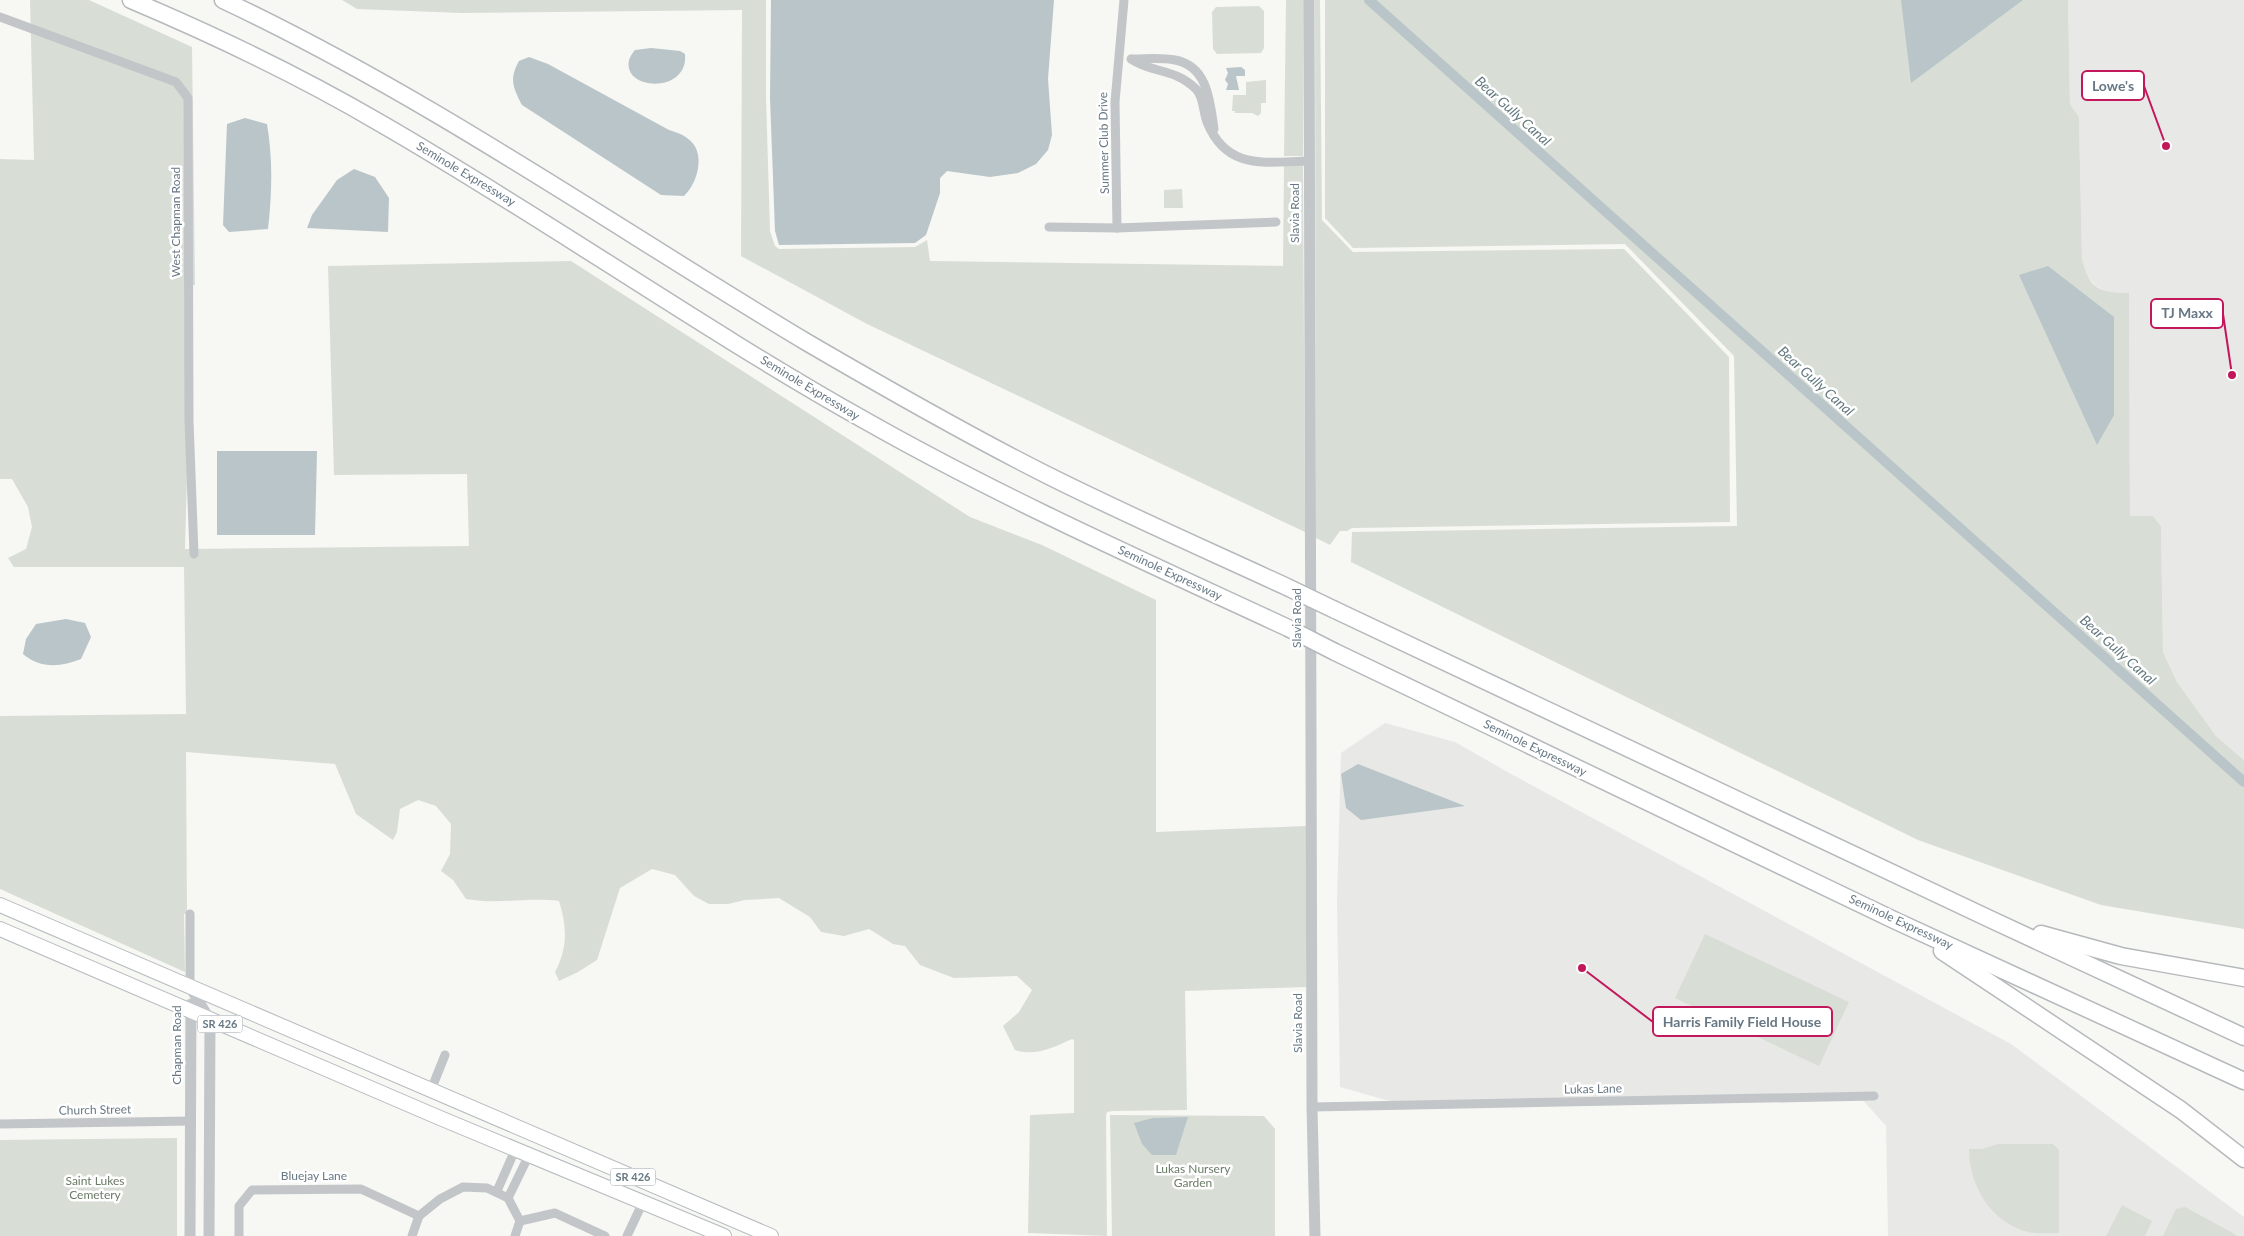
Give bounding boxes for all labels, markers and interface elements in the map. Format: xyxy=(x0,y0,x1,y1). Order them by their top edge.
callout: Lowe's xyxy=(2082,71,2144,100)
water label: Bear Gully Canal xyxy=(1472,72,1555,149)
text: Lowe's xyxy=(2092,77,2134,94)
street label: Summer Club Drive xyxy=(1095,92,1112,194)
street label: Seminole Expressway xyxy=(414,138,519,210)
street label: West Chapman Road xyxy=(168,167,183,277)
street label: Slavia Road xyxy=(1287,183,1302,243)
callout: TJ Maxx xyxy=(2151,299,2223,328)
text: TJ Maxx xyxy=(2161,304,2214,321)
water label: Bear Gully Canal xyxy=(1775,342,1858,419)
street label: Seminole Expressway xyxy=(758,352,863,424)
street label: Seminole Expressway xyxy=(1116,542,1225,604)
street label: Slavia Road xyxy=(1289,588,1304,648)
water label: Bear Gully Canal xyxy=(2077,611,2160,688)
street label: Seminole Expressway xyxy=(1481,716,1590,779)
street label: Seminole Expressway xyxy=(1847,891,1956,953)
street label: Slavia Road xyxy=(1290,993,1305,1053)
street label: Chapman Road xyxy=(169,1005,184,1085)
callout: Harris Family Field House xyxy=(1653,1007,1832,1036)
text: Harris Family Field House xyxy=(1663,1013,1822,1030)
road number: SR 426 xyxy=(198,1016,242,1032)
street label: Lukas Lane xyxy=(1564,1080,1622,1097)
street label: Church Street xyxy=(59,1101,132,1118)
park label: Lukas Nursery Garden xyxy=(1155,1161,1231,1190)
street label: Bluejay Lane xyxy=(281,1168,347,1183)
road number: SR 426 xyxy=(610,1168,656,1186)
park label: Saint Lukes Cemetery xyxy=(65,1173,125,1202)

